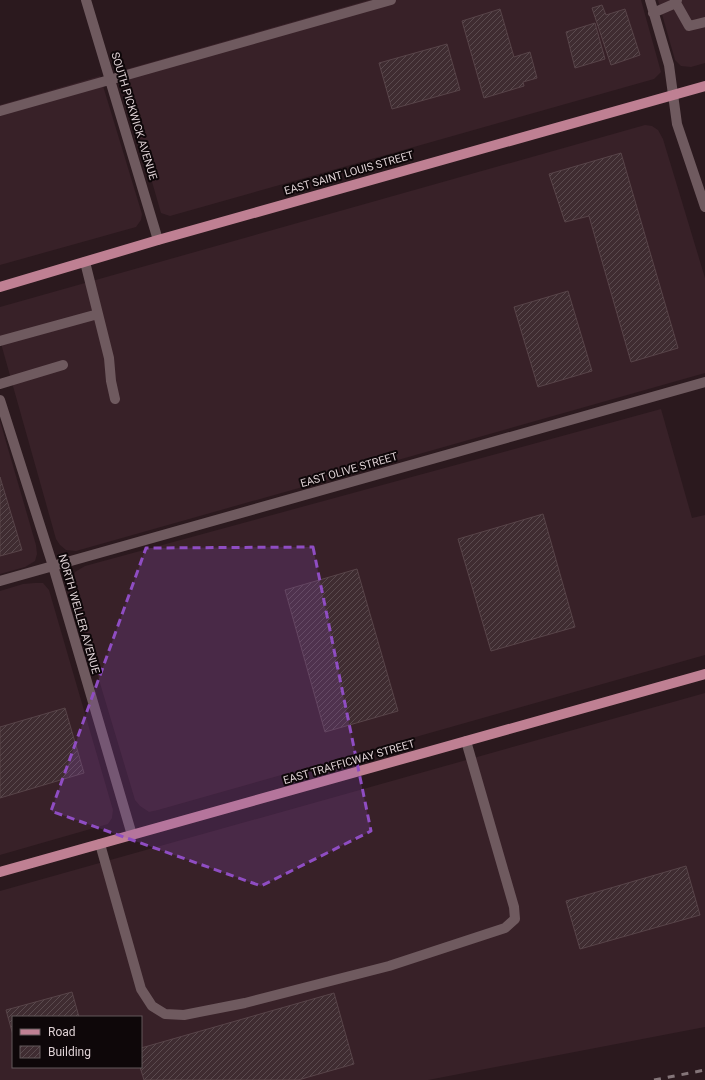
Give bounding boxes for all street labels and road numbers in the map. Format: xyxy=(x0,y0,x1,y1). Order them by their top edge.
street label: SOUTH PICKWICK AVENUE xyxy=(108,50,160,182)
street label: EAST SAINT LOUIS STREET xyxy=(283,148,416,198)
street label: EAST OLIVE STREET xyxy=(299,450,400,490)
street label: NORTH WELLER AVENUE xyxy=(56,553,102,675)
street label: EAST TRAFFICWAY STREET xyxy=(282,737,417,787)

